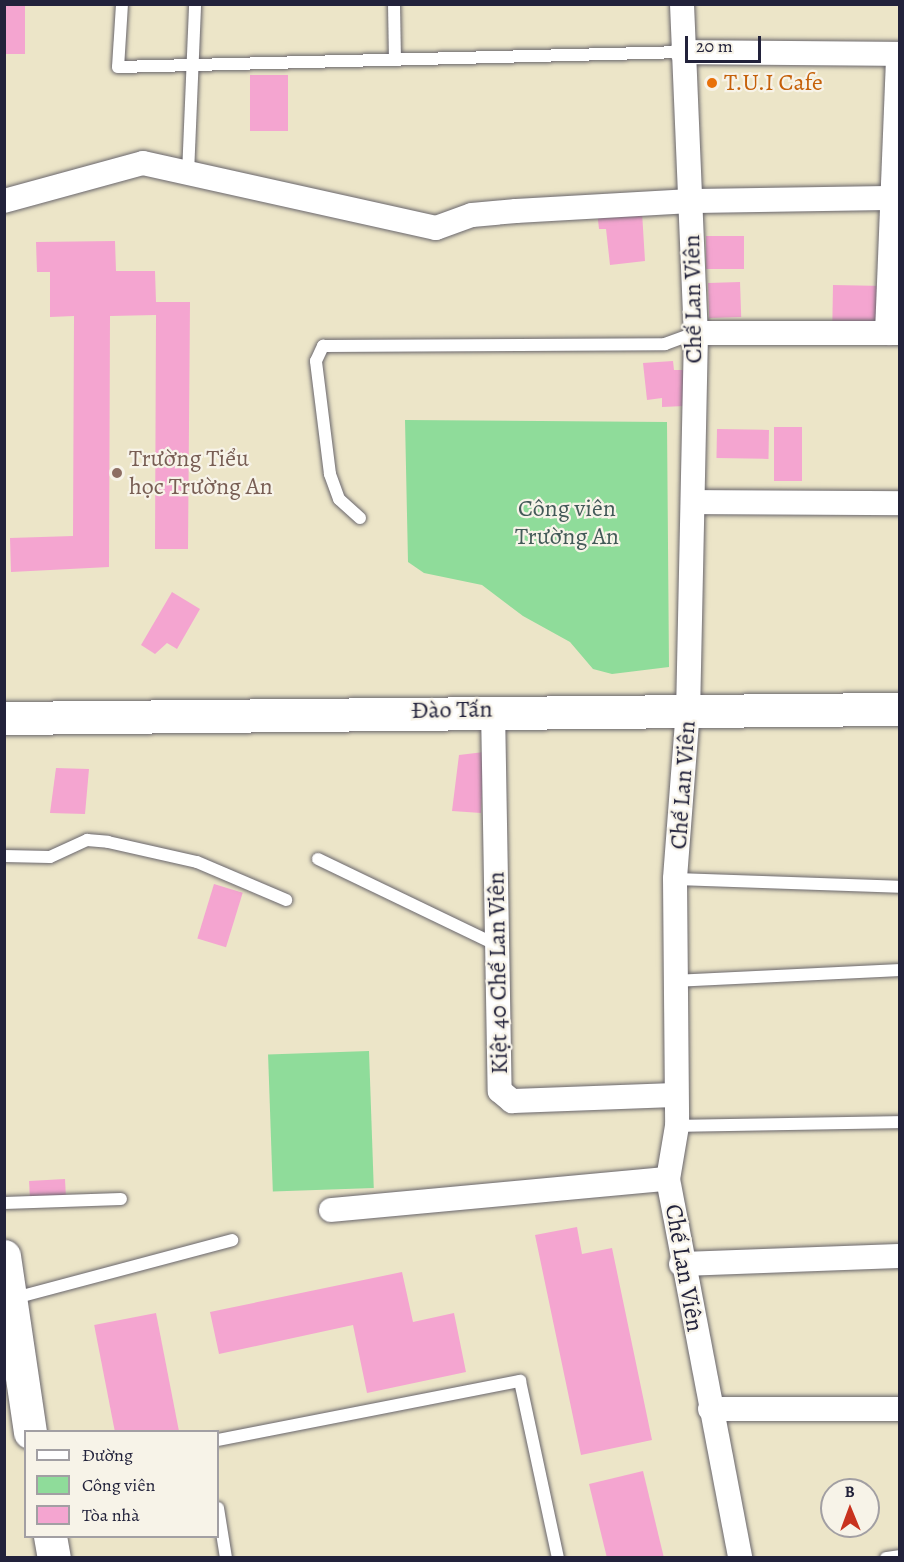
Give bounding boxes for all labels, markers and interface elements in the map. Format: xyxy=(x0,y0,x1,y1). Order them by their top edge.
scale bar xyxy=(688,24,764,62)
text: 20 m xyxy=(696,34,733,58)
place label: T.U.I Cafe xyxy=(724,69,823,97)
marker: T.U.I Cafe xyxy=(705,76,719,90)
street label: Chế Lan Viên xyxy=(677,234,709,364)
place label: Trường Tiểu học Trường An xyxy=(129,445,273,501)
marker: Trường Tiểu học Trường An xyxy=(110,466,124,480)
park label: Công viên Trường An xyxy=(515,495,619,551)
street label: Đào Tấn xyxy=(411,695,493,725)
street label: Chế Lan Viên xyxy=(664,720,702,850)
street label: Kiệt 40 Chế Lan Viên xyxy=(482,871,514,1075)
street label: Chế Lan Viên xyxy=(659,1202,709,1334)
legend xyxy=(24,1430,219,1538)
text: Đường xyxy=(82,1443,133,1467)
text: Công viên xyxy=(82,1473,155,1497)
north arrow xyxy=(820,1478,880,1538)
text: B xyxy=(844,1481,855,1503)
text: Tòa nhà xyxy=(82,1503,140,1527)

